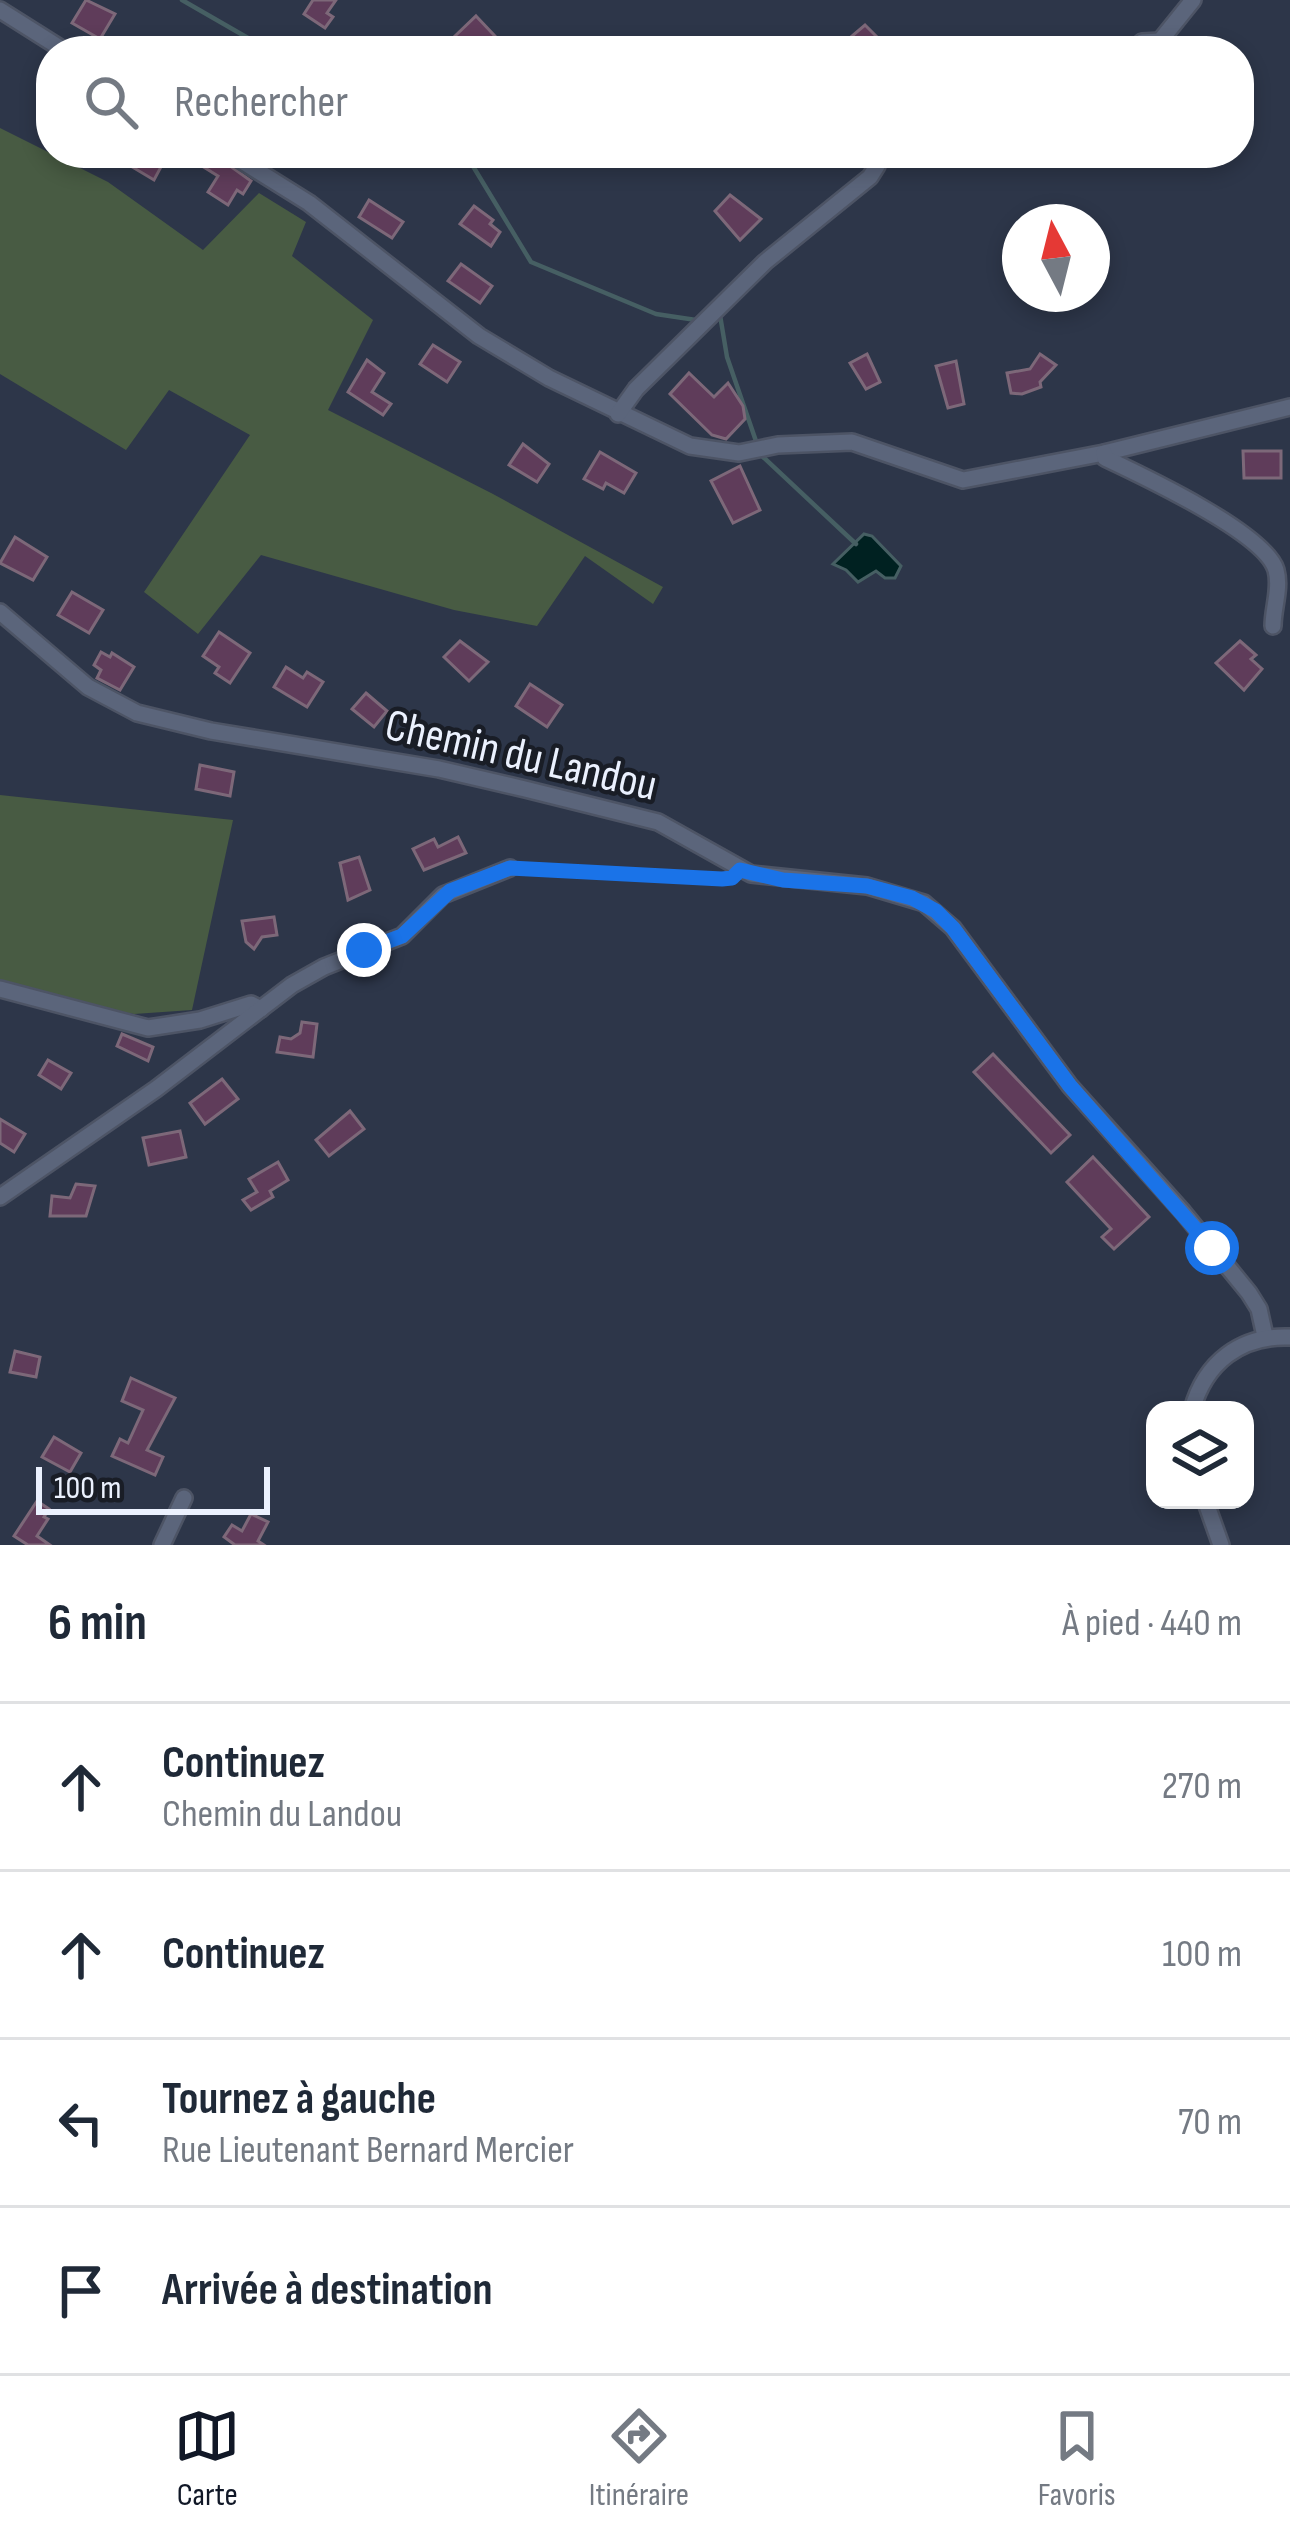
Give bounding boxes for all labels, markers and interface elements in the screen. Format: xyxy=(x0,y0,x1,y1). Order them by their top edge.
search box xyxy=(36,36,1254,168)
icon: search xyxy=(78,69,144,135)
text: Rechercher xyxy=(174,75,348,130)
north arrow xyxy=(1002,204,1110,312)
street label: Chemin du Landou xyxy=(380,698,662,814)
route end xyxy=(337,923,391,977)
route start xyxy=(1185,1221,1239,1275)
map controls xyxy=(1146,1401,1254,1509)
button: layers xyxy=(1146,1401,1254,1509)
scale bar xyxy=(36,1461,270,1514)
text: 100 m xyxy=(54,1468,121,1508)
text: 6 min xyxy=(48,1593,147,1654)
text: À pied · 440 m xyxy=(1062,1600,1242,1647)
text: Continuez xyxy=(162,1736,325,1791)
icon: ahead xyxy=(48,1754,114,1820)
text: 270 m xyxy=(1162,1763,1242,1810)
text: Chemin du Landou xyxy=(162,1791,402,1838)
icon: ahead xyxy=(48,1922,114,1988)
text: Continuez xyxy=(162,1927,325,1982)
text: 100 m xyxy=(1162,1931,1242,1978)
text: Tournez à gauche xyxy=(162,2072,436,2127)
icon: left xyxy=(48,2090,114,2156)
text: 70 m xyxy=(1178,2099,1242,2146)
text: Rue Lieutenant Bernard Mercier xyxy=(162,2127,574,2174)
icon: arrive xyxy=(48,2258,114,2324)
text: Arrivée à destination xyxy=(162,2263,492,2318)
tab: Carte xyxy=(174,2403,240,2515)
tab: Itinéraire xyxy=(589,2403,689,2515)
tab: Favoris xyxy=(1038,2403,1116,2515)

